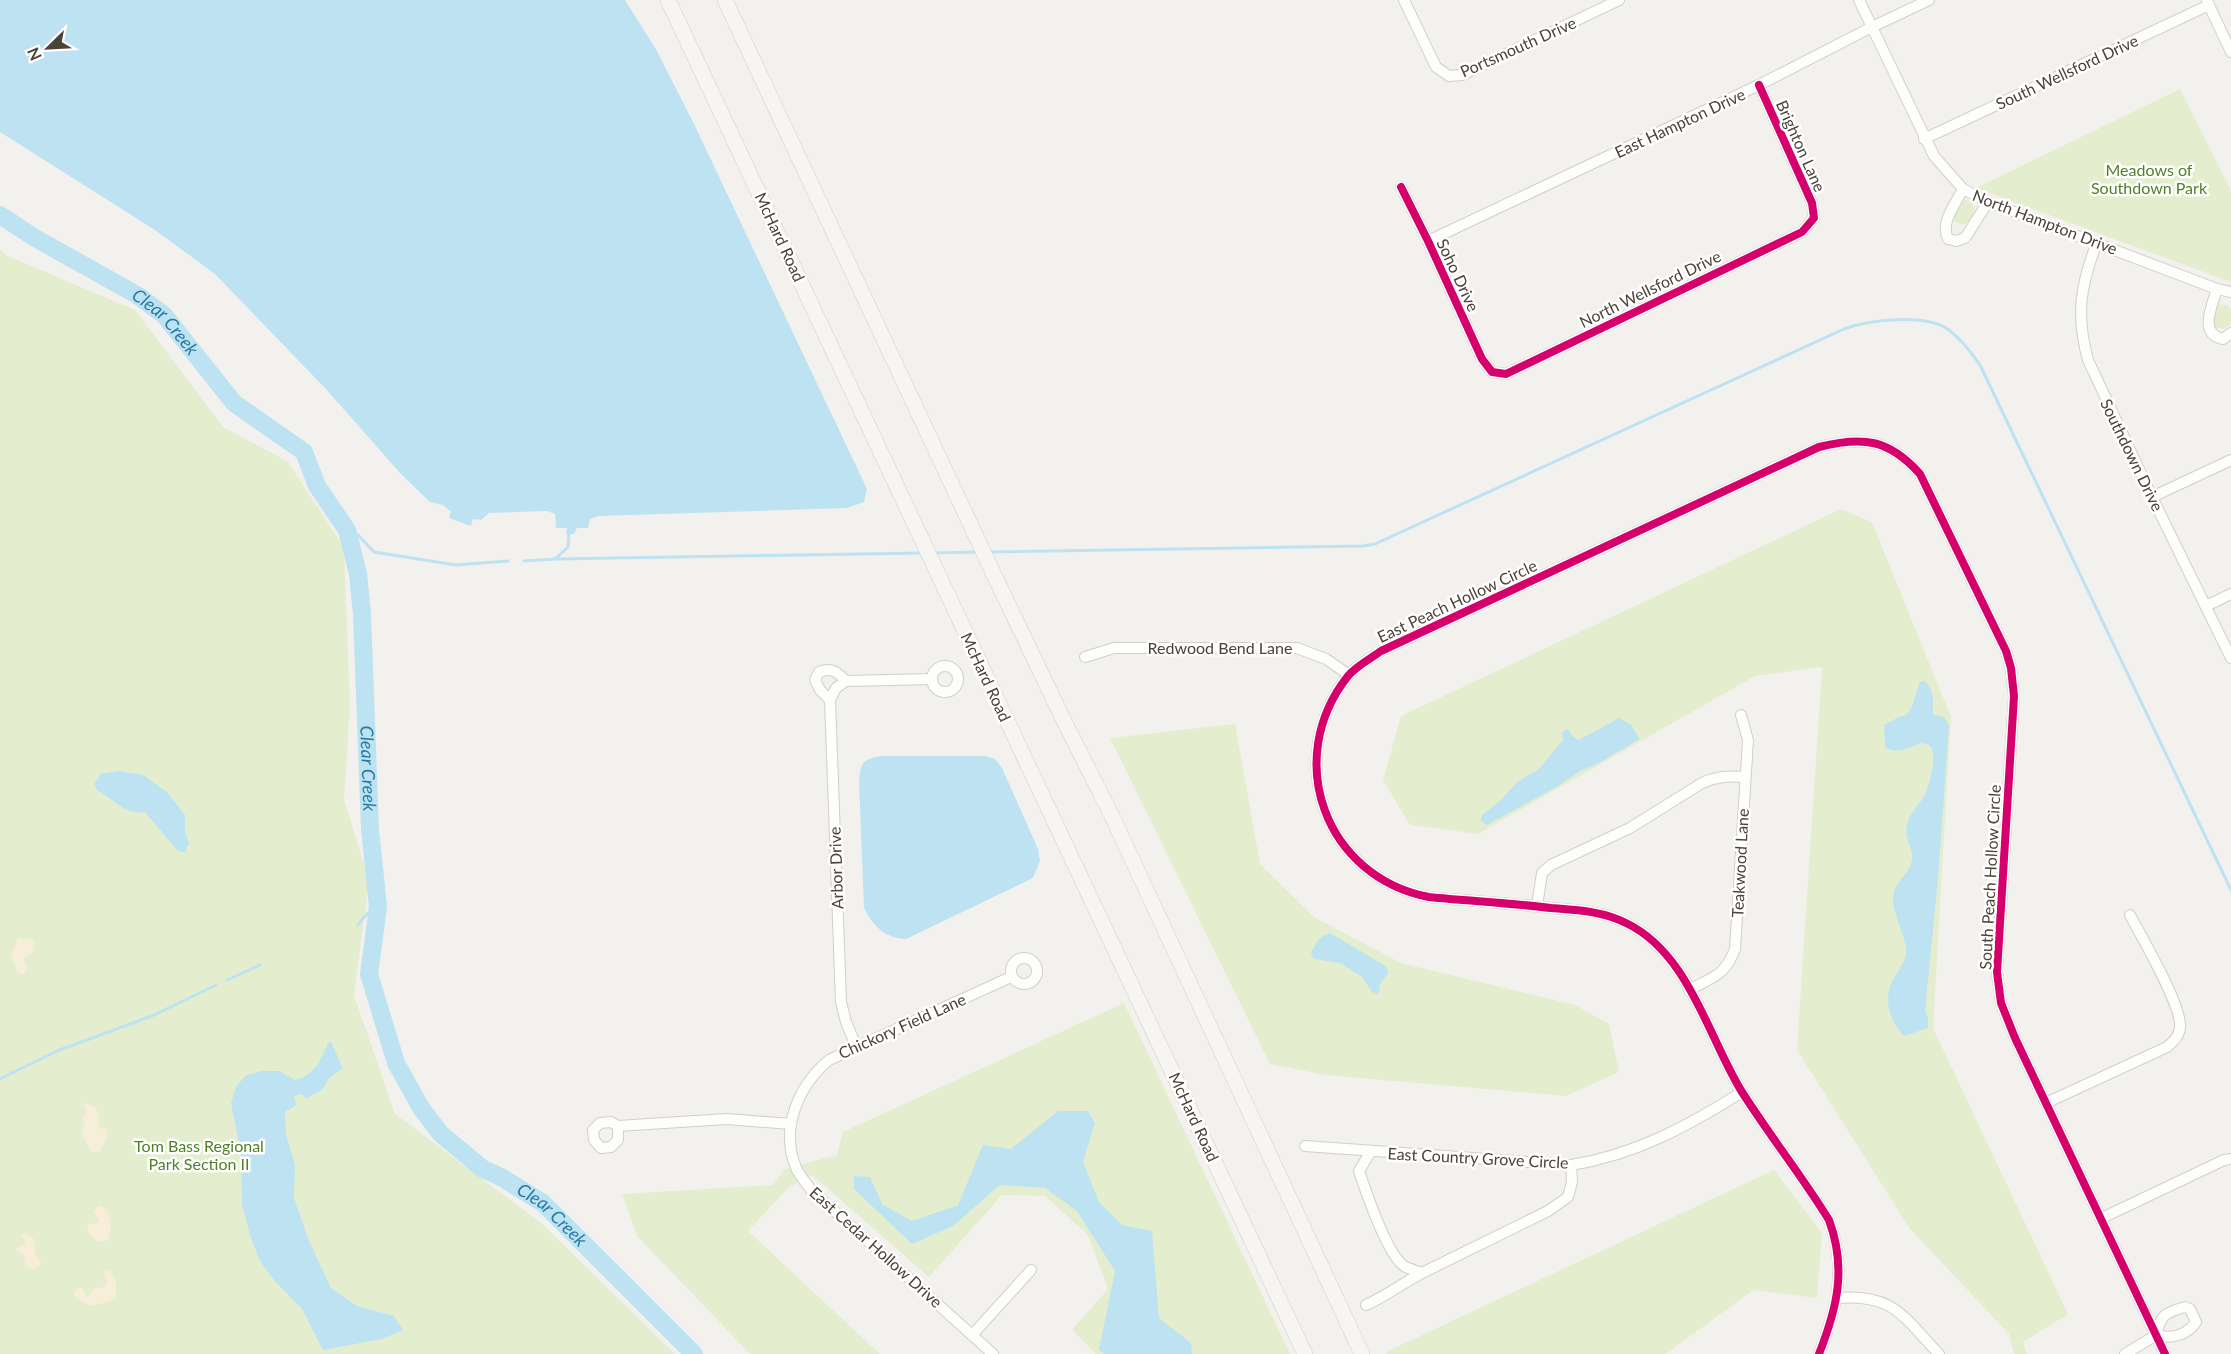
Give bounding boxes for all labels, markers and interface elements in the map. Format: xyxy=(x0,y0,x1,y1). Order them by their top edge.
street label: Portsmouth Drive xyxy=(1457,12,1579,81)
north arrow xyxy=(18,18,78,78)
street label: South Wellsford Drive xyxy=(1993,30,2141,113)
text: N xyxy=(23,45,45,64)
street label: East Hampton Drive xyxy=(1612,84,1748,161)
street label: Brighton Lane xyxy=(1773,97,1830,195)
park label: Meadows of Southdown Park xyxy=(2091,160,2208,197)
street label: North Hampton Drive xyxy=(1970,185,2120,258)
street label: McHard Road xyxy=(752,189,809,284)
street label: Soho Drive xyxy=(1433,235,1484,314)
street label: North Wellsford Drive xyxy=(1576,246,1724,331)
water label: Clear Creek xyxy=(128,283,204,360)
street label: Southdown Drive xyxy=(2097,395,2168,514)
street label: East Peach Hollow Circle xyxy=(1374,555,1540,646)
street label: McHard Road xyxy=(958,629,1015,724)
street label: Redwood Bend Lane xyxy=(1148,638,1292,657)
water label: Clear Creek xyxy=(356,725,381,812)
street label: South Peach Hollow Circle xyxy=(1975,784,2004,970)
street label: Teakwood Lane xyxy=(1727,808,1752,918)
street label: Arbor Drive xyxy=(825,827,846,910)
street label: Chickory Field Lane xyxy=(835,989,968,1062)
street label: McHard Road xyxy=(1166,1069,1223,1164)
park label: Tom Bass Regional Park Section II xyxy=(134,1136,264,1173)
street label: East Country Grove Circle xyxy=(1387,1143,1569,1172)
water label: Clear Creek xyxy=(513,1178,592,1251)
street label: East Cedar Hollow Drive xyxy=(806,1182,946,1311)

